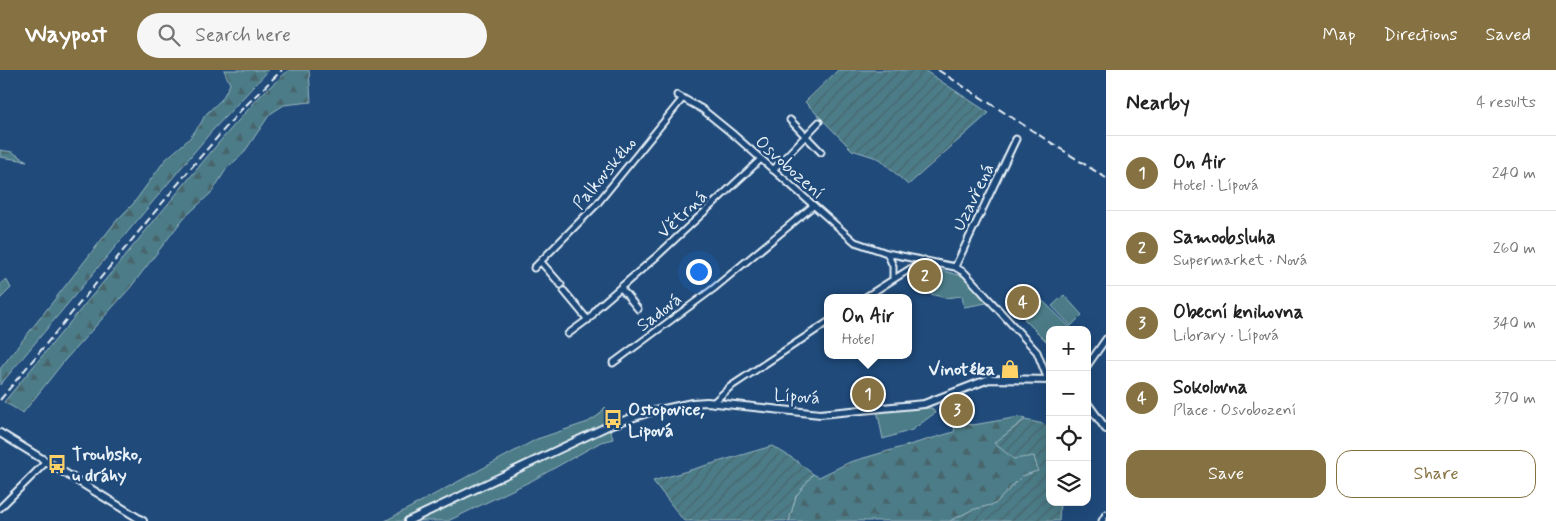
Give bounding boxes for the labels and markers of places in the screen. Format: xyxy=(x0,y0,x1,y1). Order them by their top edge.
pin: 2 xyxy=(909,257,941,295)
pin: 4 xyxy=(1007,283,1039,321)
place label: Vinotéka xyxy=(929,358,995,382)
shop icon: Vinotéka xyxy=(999,358,1021,380)
pin: 1 xyxy=(852,375,884,413)
pin: 3 xyxy=(941,391,973,429)
place label: Ostopovice, Lipová xyxy=(628,398,705,443)
bus stop icon: Ostopovice, Lipová xyxy=(602,408,624,430)
place label: Troubsko, u dráhy xyxy=(72,443,142,488)
bus stop icon: Troubsko, u dráhy xyxy=(46,453,68,475)

